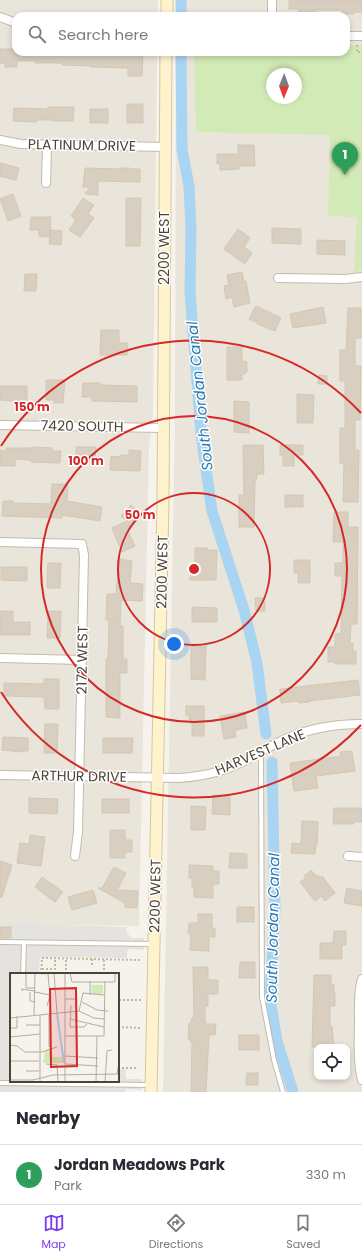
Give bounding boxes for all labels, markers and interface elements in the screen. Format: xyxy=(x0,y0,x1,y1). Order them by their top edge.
search box xyxy=(12,12,350,56)
icon: search xyxy=(26,23,48,45)
text: Search here xyxy=(58,24,148,45)
north arrow xyxy=(266,68,302,104)
street label: PLATINUM DRIVE xyxy=(28,134,136,156)
pin: 1 xyxy=(332,142,358,175)
street label: 2200 WEST xyxy=(154,211,174,285)
water label: South Jordan Canal xyxy=(181,320,218,472)
text: 150 m xyxy=(14,398,50,415)
street label: 7420 SOUTH xyxy=(40,415,124,437)
text: 100 m xyxy=(68,452,104,469)
text: 50 m xyxy=(125,506,156,523)
street label: 2200 WEST xyxy=(151,534,173,609)
centre of rings xyxy=(187,562,201,576)
street label: 2172 WEST xyxy=(71,625,93,694)
your location xyxy=(164,634,184,654)
street label: HARVEST LANE xyxy=(212,724,308,780)
street label: ARTHUR DRIVE xyxy=(31,765,127,787)
water label: South Jordan Canal xyxy=(261,852,284,1003)
street label: 2200 WEST xyxy=(144,858,166,933)
inset map xyxy=(10,973,119,1082)
map controls xyxy=(314,1044,350,1080)
button: locate xyxy=(314,1044,350,1080)
text: Nearby xyxy=(16,1106,80,1130)
text: Jordan Meadows Park xyxy=(54,1154,225,1175)
text: 1 xyxy=(27,1165,31,1184)
text: 330 m xyxy=(306,1165,346,1184)
text: Park xyxy=(54,1176,82,1195)
tab: Map xyxy=(41,1212,66,1253)
tab: Directions xyxy=(149,1212,203,1253)
tab: Saved xyxy=(286,1212,321,1253)

